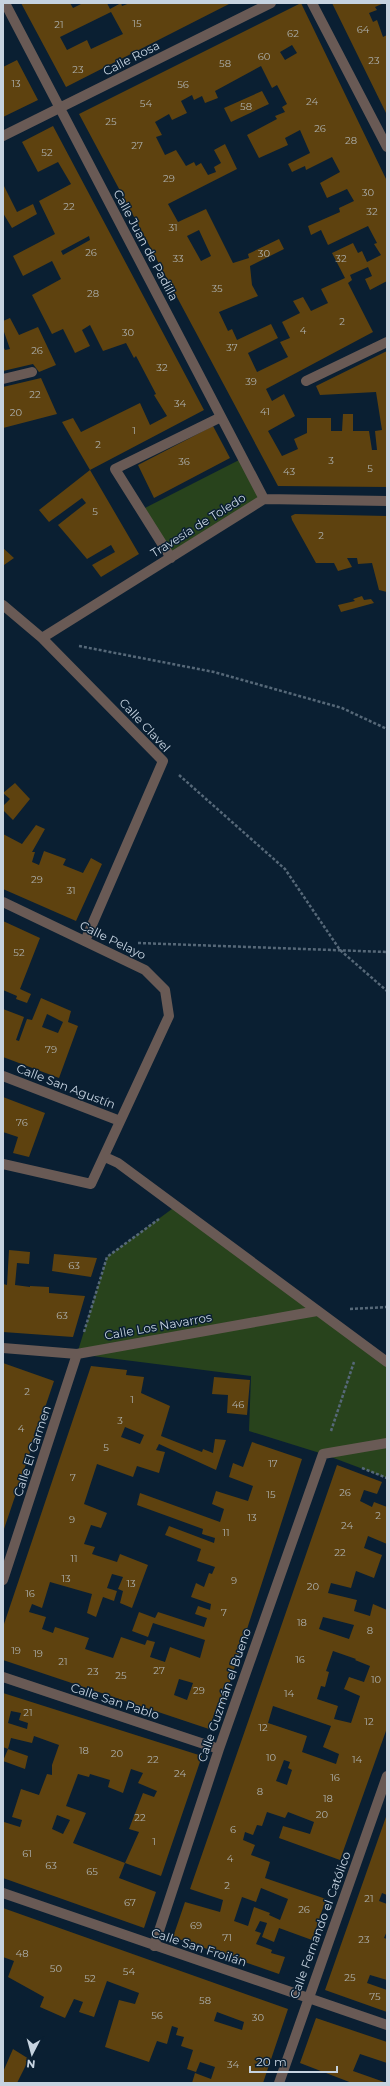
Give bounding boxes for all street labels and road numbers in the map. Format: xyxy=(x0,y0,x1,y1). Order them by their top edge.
street label: Calle Rosa xyxy=(100,37,162,79)
street label: Calle Juan de Padilla xyxy=(110,187,182,303)
street label: Travesía de Toledo xyxy=(148,490,248,560)
street label: Calle Clavel xyxy=(116,695,174,755)
street label: Calle Pelayo xyxy=(77,917,149,963)
street label: Calle San Agustín xyxy=(14,1060,118,1112)
street label: Calle Los Navarros xyxy=(103,1309,213,1343)
street label: Calle El Carmen xyxy=(10,1403,54,1499)
street label: Calle Guzmán el Bueno xyxy=(194,1626,254,1764)
street label: Calle San Pablo xyxy=(69,1680,161,1722)
street label: Calle Fernando el Católico xyxy=(286,1849,354,2001)
street label: Calle San Froilán xyxy=(149,1925,249,1969)

